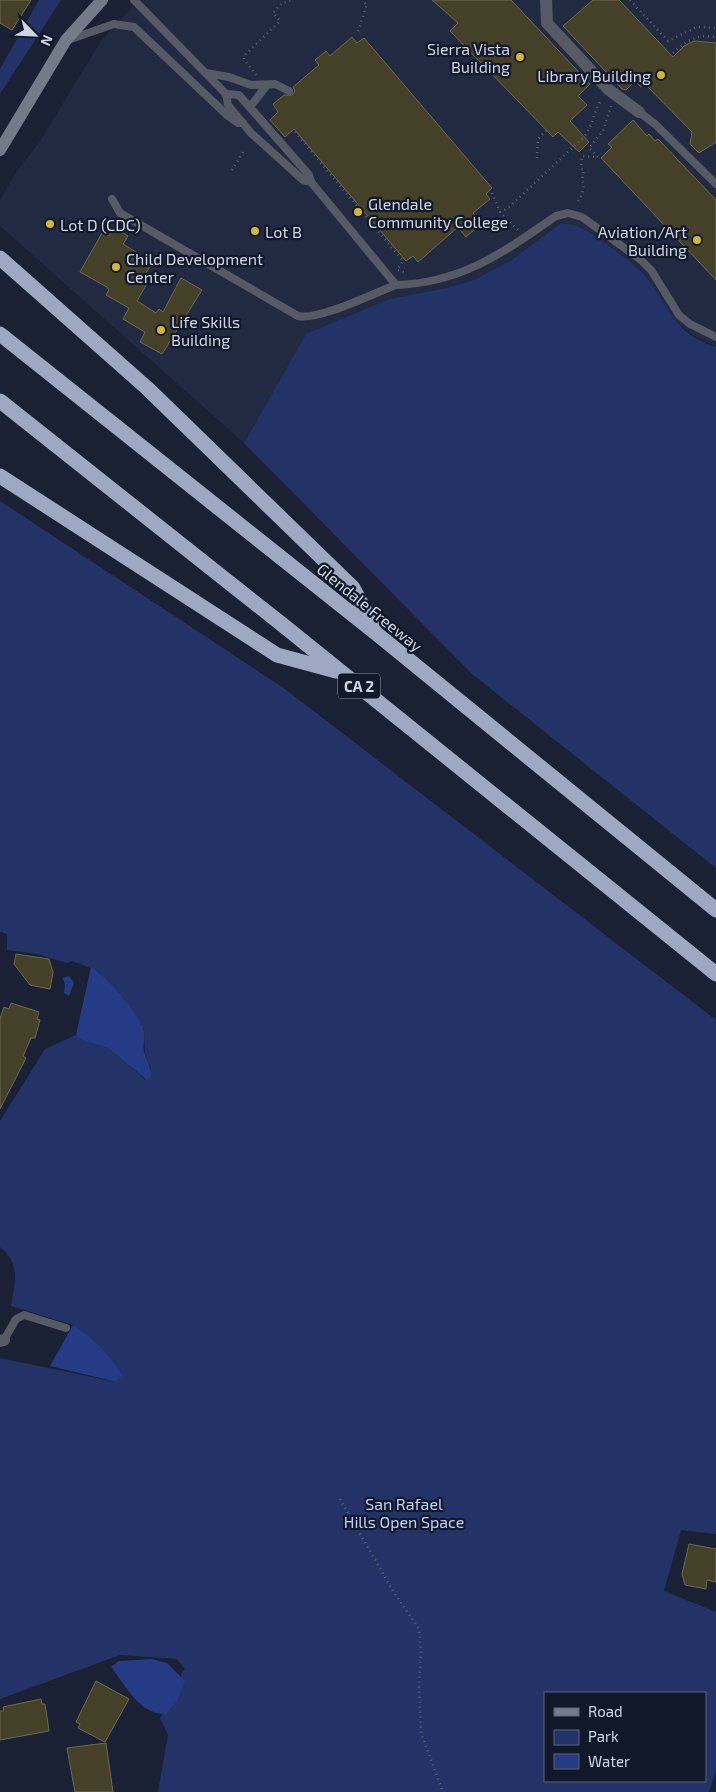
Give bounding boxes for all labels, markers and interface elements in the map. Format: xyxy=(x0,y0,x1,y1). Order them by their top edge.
north arrow xyxy=(10,10,60,60)
text: N xyxy=(38,32,57,49)
place label: Sierra Vista Building xyxy=(427,39,510,76)
marker: Sierra Vista Building xyxy=(514,51,526,63)
place label: Library Building xyxy=(537,66,651,85)
marker: Library Building xyxy=(655,69,667,81)
place label: Glendale Community College xyxy=(368,194,508,231)
marker: Glendale Community College xyxy=(352,206,364,218)
place label: Lot D (CDC) xyxy=(60,215,141,234)
marker: Lot D (CDC) xyxy=(44,218,56,230)
place label: Lot B xyxy=(265,222,302,241)
place label: Aviation/Art Building xyxy=(598,222,687,259)
marker: Lot B xyxy=(249,225,261,237)
marker: Aviation/Art Building xyxy=(691,234,703,246)
place label: Child Development Center xyxy=(126,249,263,286)
marker: Child Development Center xyxy=(110,261,122,273)
place label: Life Skills Building xyxy=(171,312,240,349)
marker: Life Skills Building xyxy=(155,324,167,336)
street label: Glendale Freeway xyxy=(314,559,427,656)
road number: CA 2 xyxy=(338,674,380,698)
park label: San Rafael Hills Open Space xyxy=(344,1494,464,1531)
legend xyxy=(544,1692,706,1782)
text: Road xyxy=(588,1702,623,1720)
text: Park xyxy=(588,1727,619,1745)
text: Water xyxy=(588,1752,630,1770)

